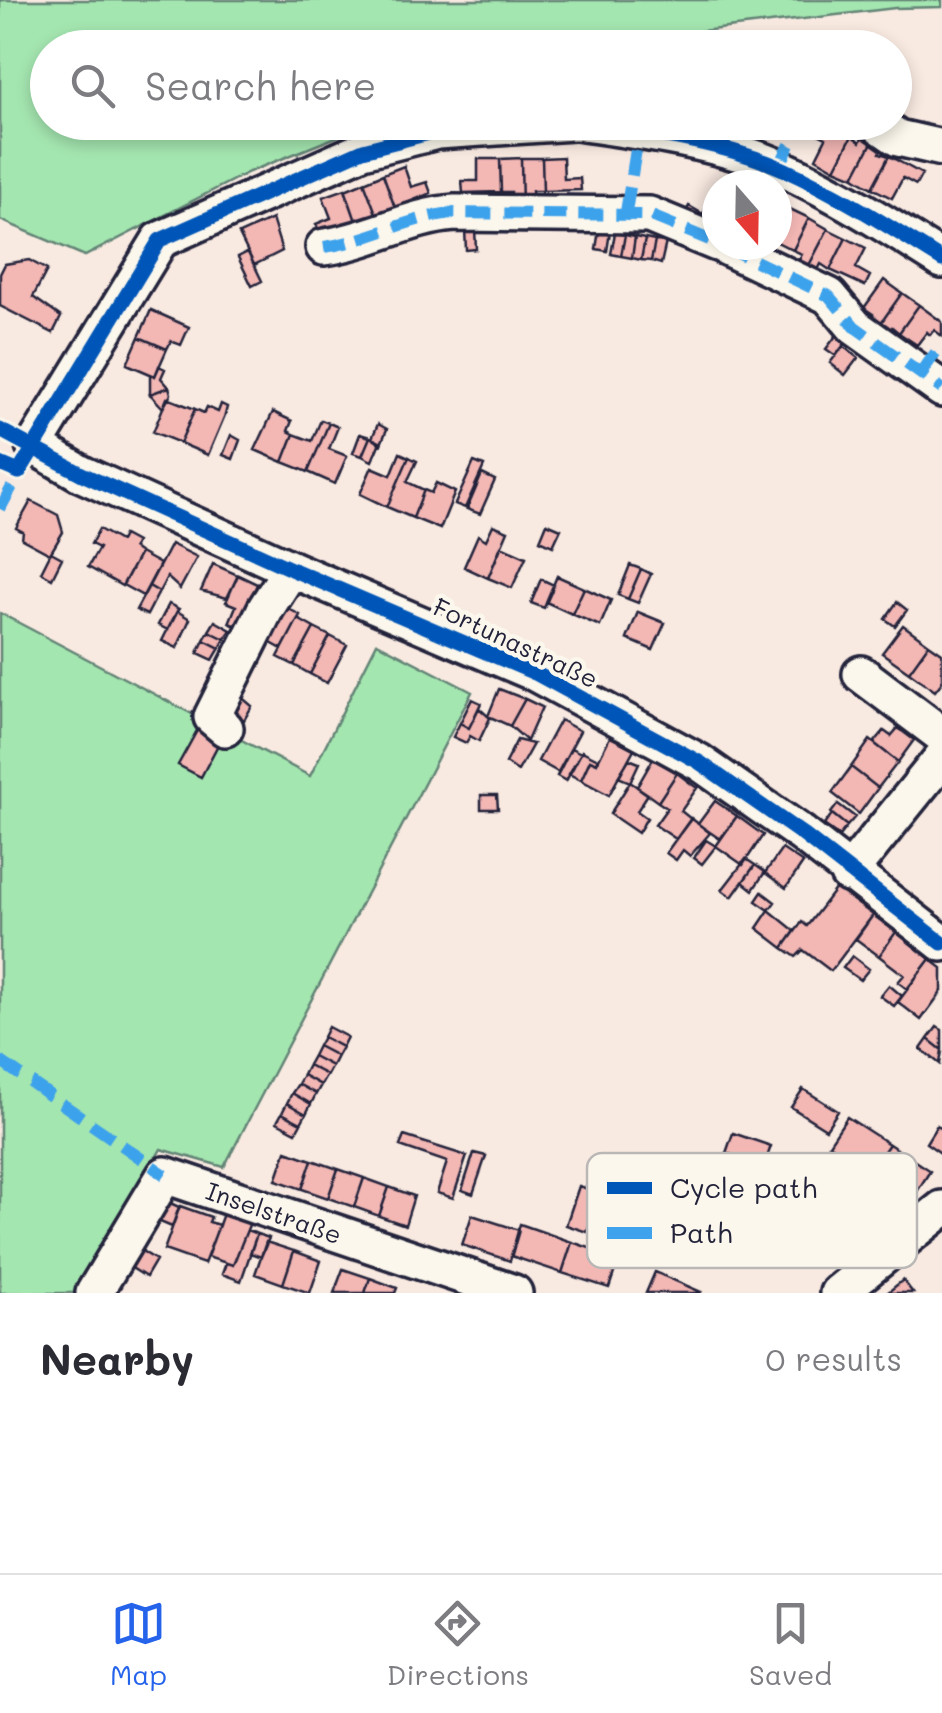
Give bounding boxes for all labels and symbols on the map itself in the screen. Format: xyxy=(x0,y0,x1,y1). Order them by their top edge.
north arrow xyxy=(702,170,792,260)
street label: Fortunastraße xyxy=(429,590,603,694)
legend xyxy=(587,1153,917,1268)
text: Cycle path xyxy=(670,1169,817,1205)
street label: Inselstraße xyxy=(202,1174,346,1250)
text: Path xyxy=(670,1214,733,1250)

